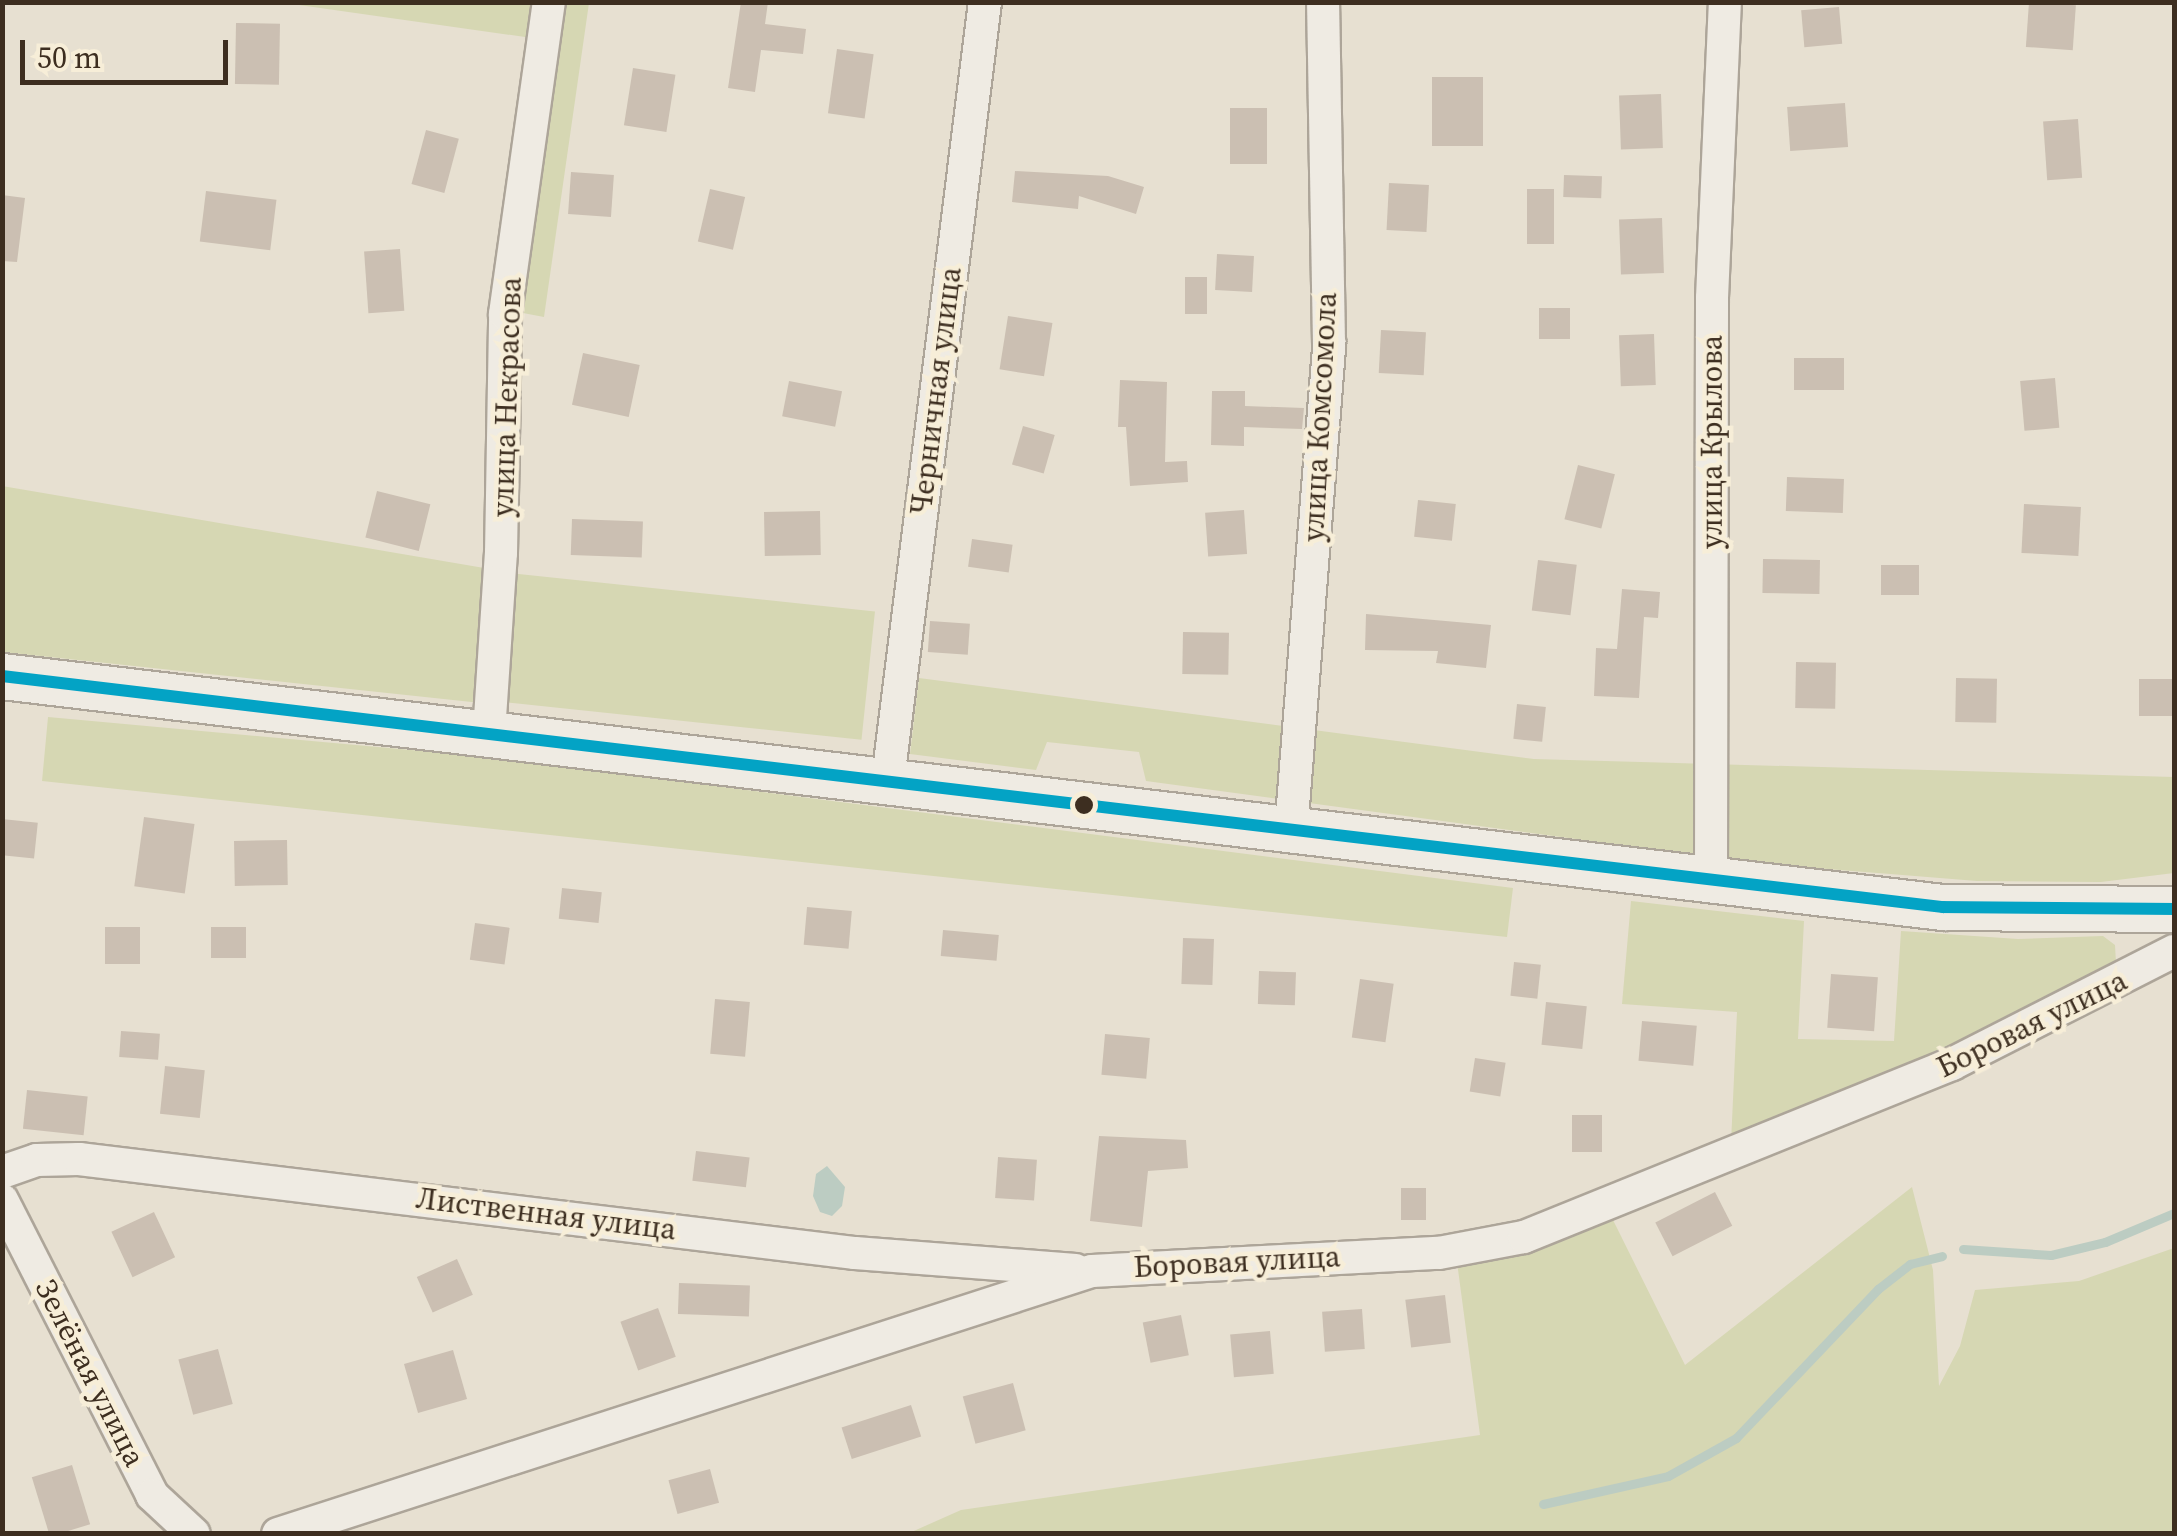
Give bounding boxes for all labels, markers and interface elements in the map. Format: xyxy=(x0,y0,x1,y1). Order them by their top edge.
scale bar xyxy=(25,20,232,82)
text: 50 m xyxy=(37,37,101,78)
street label: Черничная улица xyxy=(903,265,969,517)
street label: улица Некрасова xyxy=(485,276,529,518)
street label: улица Комсомола xyxy=(1295,291,1345,543)
street label: улица Крылова xyxy=(1694,335,1730,549)
unlabelled marker xyxy=(1074,795,1094,815)
street label: Боровая улица xyxy=(1931,962,2133,1086)
street label: Лиственная улица xyxy=(414,1180,678,1248)
street label: Боровая улица xyxy=(1133,1239,1341,1285)
street label: Зелёная улица xyxy=(27,1273,153,1473)

